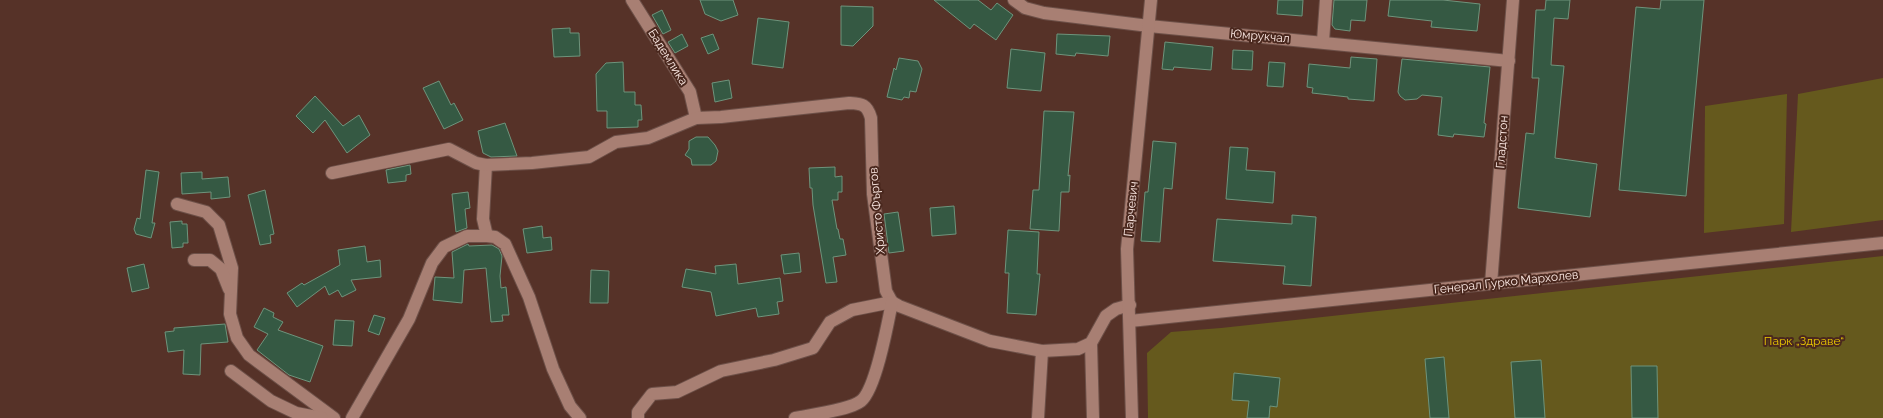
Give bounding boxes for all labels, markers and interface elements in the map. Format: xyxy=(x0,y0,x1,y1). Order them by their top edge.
street label: Бадемлика xyxy=(645,26,691,88)
street label: Юмрукчал xyxy=(1230,26,1290,46)
street label: Гладстон xyxy=(1493,115,1511,169)
street label: Христо Фъргов xyxy=(866,167,888,255)
street label: Парчевич xyxy=(1121,181,1141,237)
street label: Генерал Гурко Мархолев xyxy=(1433,267,1579,297)
park label: Парк „Здраве“ xyxy=(1764,334,1844,348)

